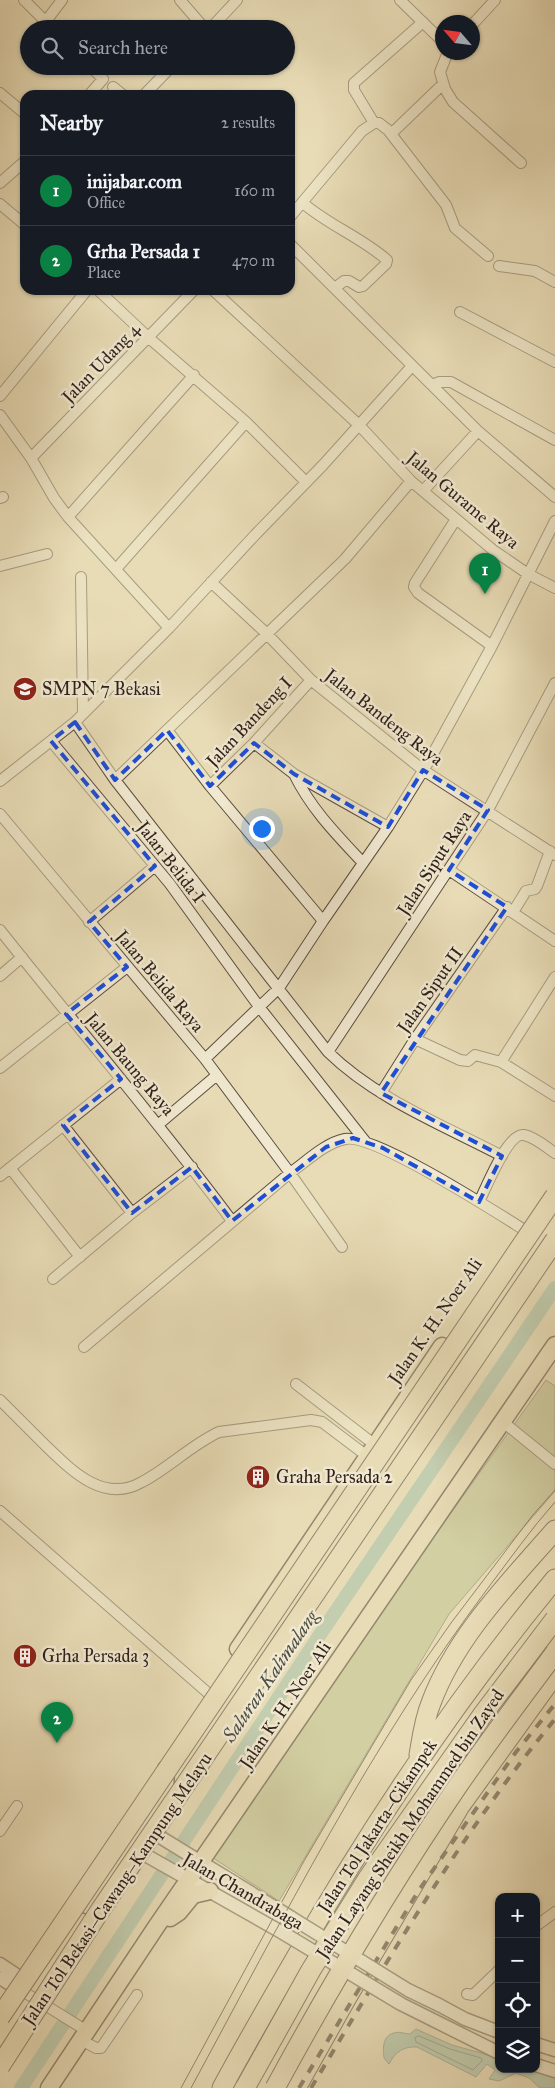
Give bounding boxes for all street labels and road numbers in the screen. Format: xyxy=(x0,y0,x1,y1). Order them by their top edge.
street label: Jalan Udang 4 xyxy=(56,318,146,410)
street label: Jalan Gurame Raya xyxy=(400,445,524,554)
street label: Jalan Bandeng Raya xyxy=(318,663,448,771)
street label: Jalan Bandeng I xyxy=(200,672,298,774)
street label: Jalan Siput Raya xyxy=(391,806,477,922)
street label: Jalan Belida I xyxy=(130,815,210,908)
street label: Jalan Belida Raya xyxy=(109,924,209,1037)
street label: Jalan Siput II xyxy=(391,942,469,1040)
street label: Jalan Baung Raya xyxy=(78,1007,180,1121)
street label: Jalan K. H. Noer Ali xyxy=(382,1254,488,1390)
street label: Jalan K. H. Noer Ali xyxy=(233,1637,337,1775)
street label: Jalan Layang Sheikh Mohammed bin Zayed xyxy=(310,1685,510,1965)
street label: Jalan Tol Jakarta–Cikampek xyxy=(311,1734,443,1919)
street label: Jalan Tol Bekasi–Cawang–Kampung Melayu xyxy=(16,1748,218,2032)
street label: Jalan Chandrabaga xyxy=(176,1847,308,1936)

